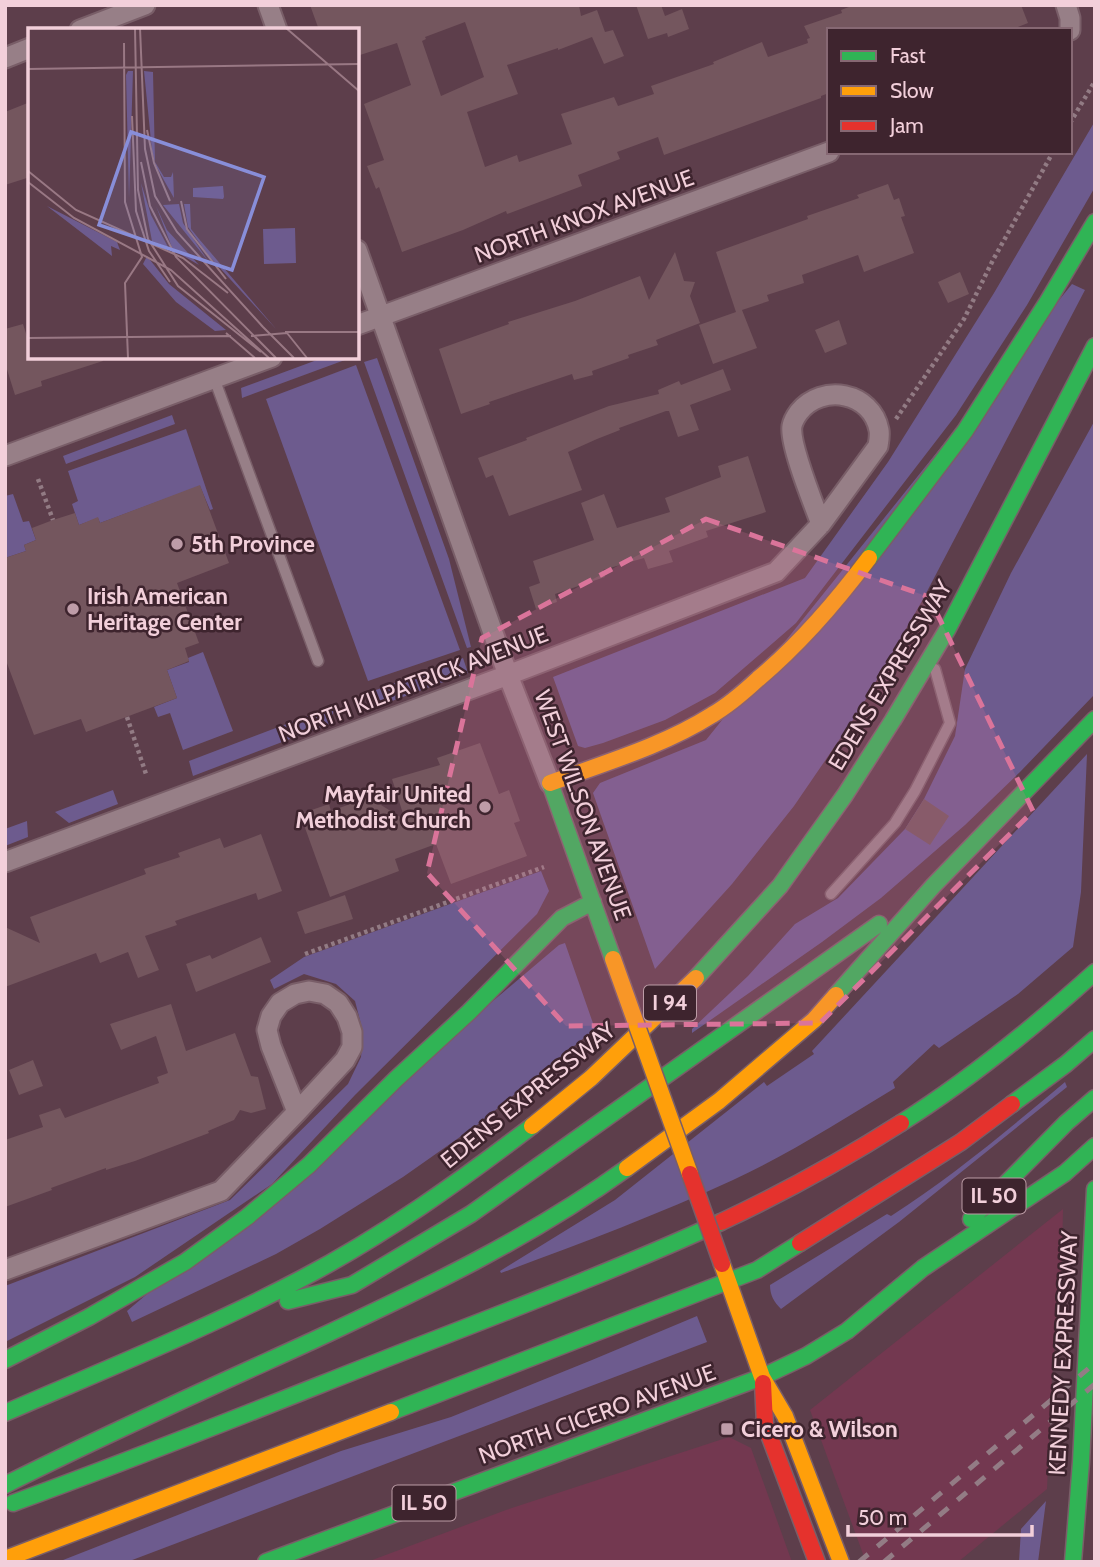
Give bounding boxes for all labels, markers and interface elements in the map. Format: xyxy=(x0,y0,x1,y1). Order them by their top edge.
inset map xyxy=(28,28,359,359)
legend xyxy=(827,28,1072,154)
text: Fast xyxy=(890,43,926,68)
text: Slow xyxy=(890,78,934,103)
text: Jam xyxy=(889,113,924,138)
street label: NORTH KNOX AVENUE xyxy=(470,163,698,269)
place label: 5th Province xyxy=(191,530,315,558)
marker: 5th Province xyxy=(169,536,185,552)
street label: EDENS EXPRESSWAY xyxy=(822,574,958,775)
place label: Irish American Heritage Center xyxy=(87,582,242,636)
marker: Irish American Heritage Center xyxy=(65,601,81,617)
street label: NORTH KILPATRICK AVENUE xyxy=(274,620,552,748)
street label: WEST WILSON AVENUE xyxy=(528,686,638,924)
place label: Mayfair United Methodist Church xyxy=(295,780,471,834)
marker: Mayfair United Methodist Church xyxy=(477,799,493,815)
road number: I 94 xyxy=(644,986,696,1020)
street label: EDENS EXPRESSWAY xyxy=(435,1015,622,1174)
road number: IL 50 xyxy=(962,1178,1026,1214)
street label: KENNEDY EXPRESSWAY xyxy=(1043,1229,1083,1476)
street label: NORTH CICERO AVENUE xyxy=(475,1358,719,1470)
place label: Cicero & Wilson xyxy=(741,1415,898,1443)
marker: Cicero & Wilson xyxy=(719,1421,735,1437)
road number: IL 50 xyxy=(392,1486,456,1520)
scale bar xyxy=(848,1494,1032,1538)
text: 50 m xyxy=(858,1505,907,1530)

